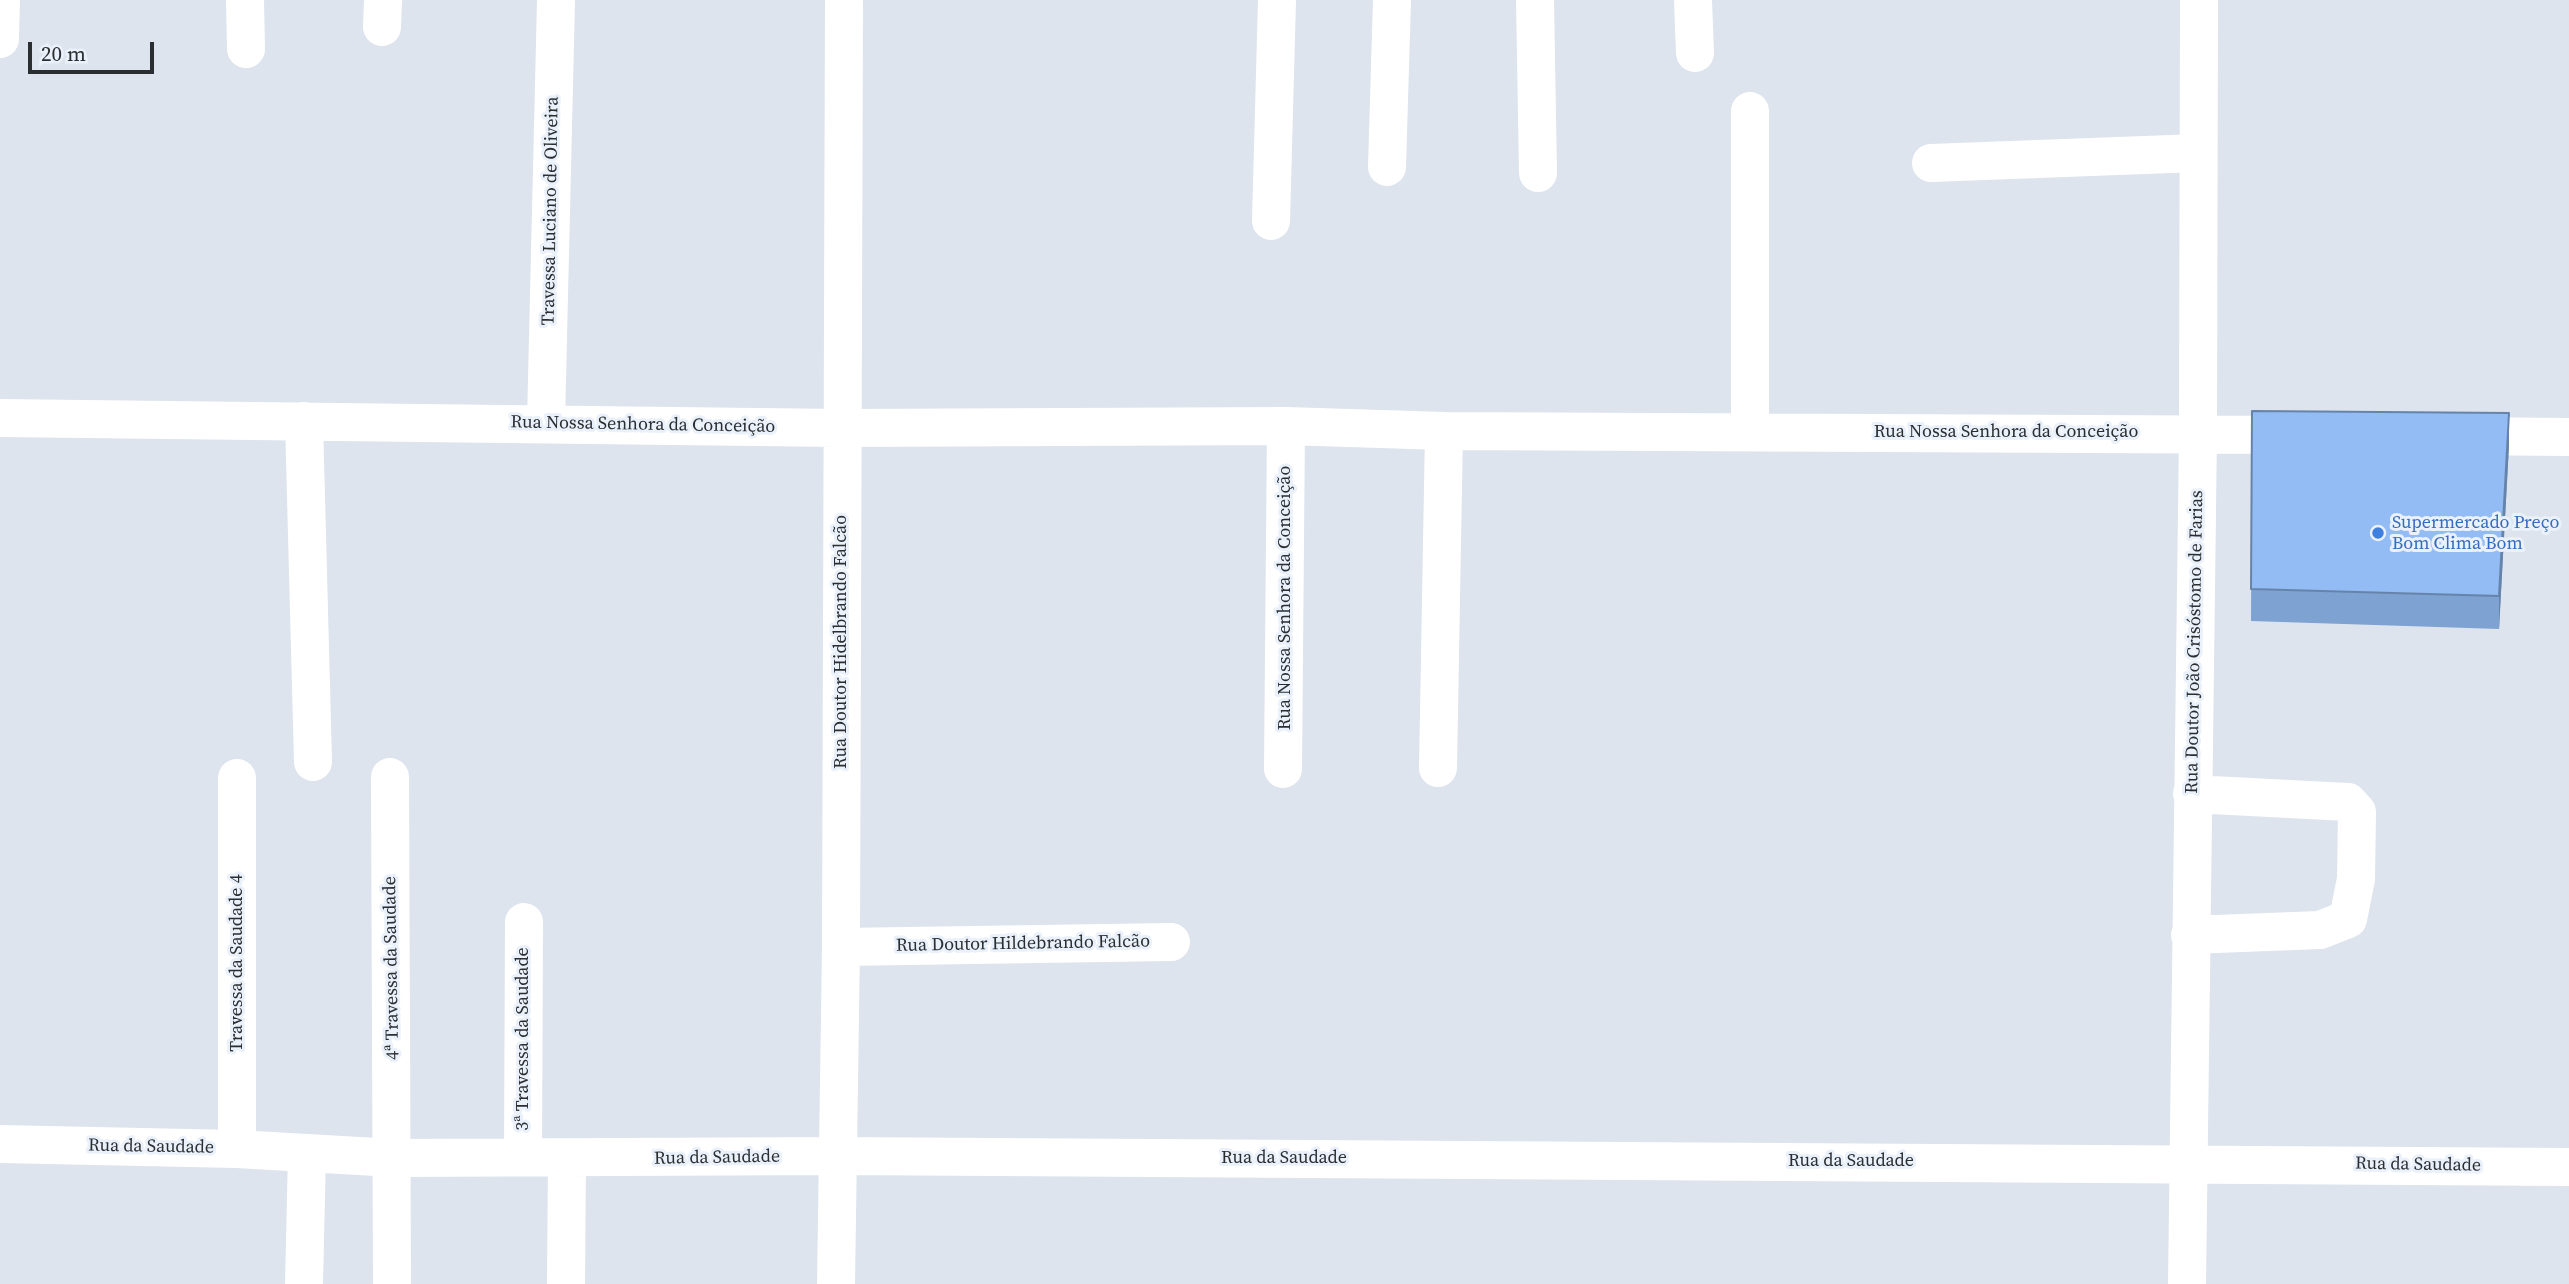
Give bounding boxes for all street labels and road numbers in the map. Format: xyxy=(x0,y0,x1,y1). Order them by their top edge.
street label: Travessa Luciano de Oliveira xyxy=(538,96,564,326)
street label: Rua Nossa Senhora da Conceição xyxy=(510,412,776,438)
street label: Rua Nossa Senhora da Conceição xyxy=(1874,421,2138,443)
street label: Rua Nossa Senhora da Conceição xyxy=(1274,466,1296,730)
street label: Rua Doutor João Crisóstomo de Farias xyxy=(2182,490,2208,794)
street label: Rua Doutor Hidelbrando Falcão xyxy=(830,515,852,769)
street label: Travessa da Saudade 4 xyxy=(226,874,248,1052)
street label: 4ª Travessa da Saudade xyxy=(380,876,404,1060)
street label: Rua Doutor Hildebrando Falcão xyxy=(896,931,1150,957)
street label: 3ª Travessa da Saudade xyxy=(512,947,534,1131)
street label: Rua da Saudade xyxy=(88,1135,214,1159)
street label: Rua da Saudade xyxy=(654,1146,780,1170)
street label: Rua da Saudade xyxy=(1221,1147,1347,1169)
street label: Rua da Saudade xyxy=(1788,1150,1914,1172)
street label: Rua da Saudade xyxy=(2355,1153,2481,1177)

